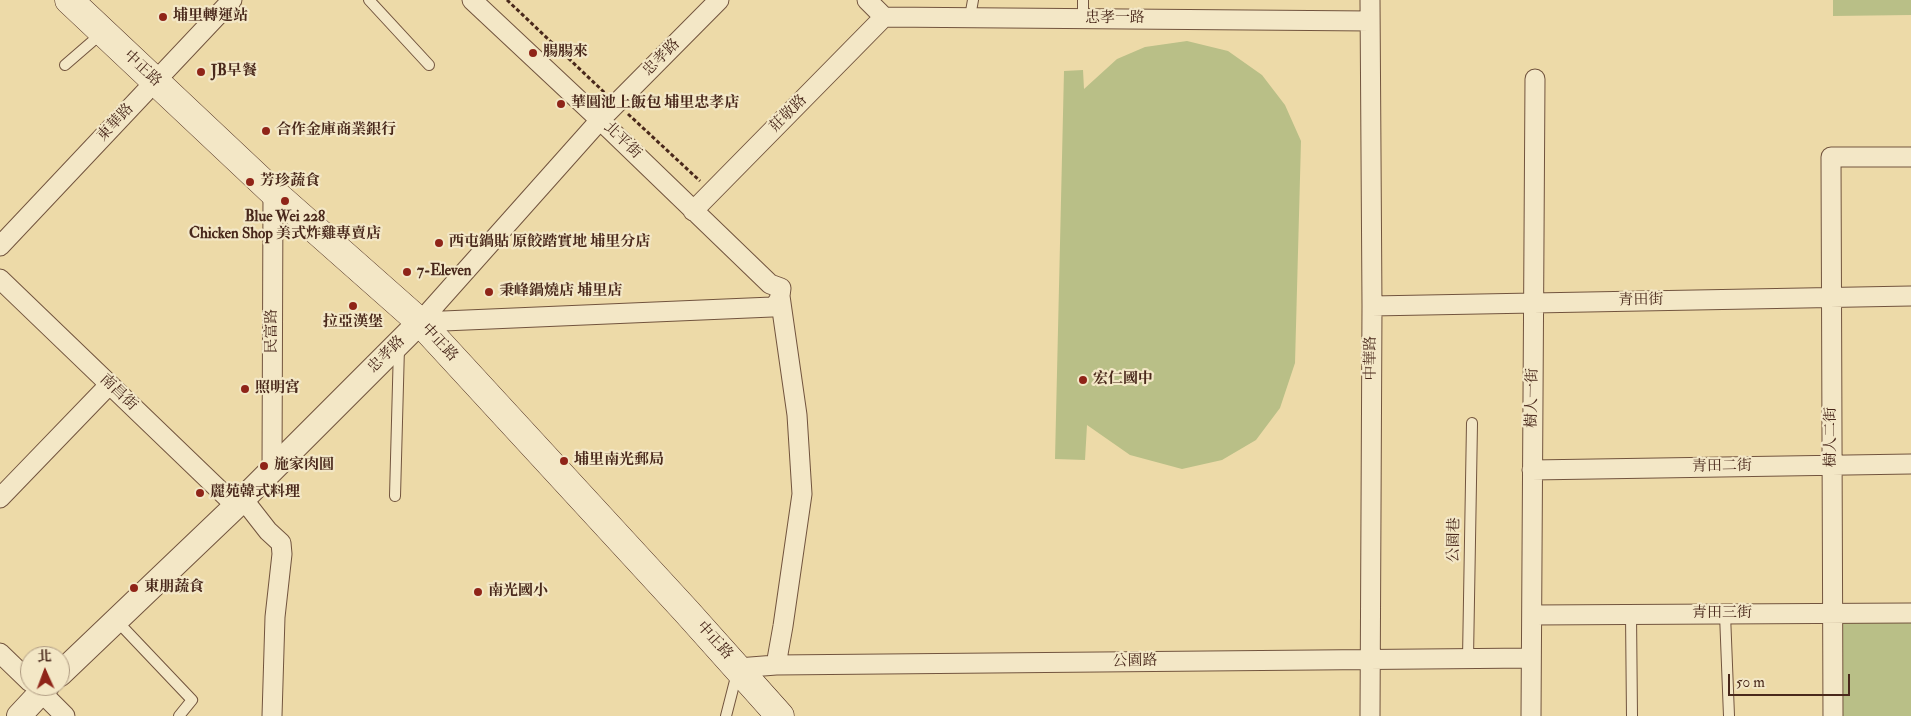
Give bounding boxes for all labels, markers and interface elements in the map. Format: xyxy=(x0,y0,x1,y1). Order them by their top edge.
place label: 埔里轉運站 xyxy=(173,8,248,26)
street label: 忠孝一路 xyxy=(1085,10,1145,28)
marker: 埔里轉運站 xyxy=(157,11,169,23)
street label: 忠孝路 xyxy=(640,36,684,80)
place label: 腸腸來 xyxy=(543,44,588,62)
street label: 中正路 xyxy=(119,47,165,91)
marker: 腸腸來 xyxy=(527,47,539,59)
place label: JB早餐 xyxy=(211,63,257,81)
marker: JB早餐 xyxy=(195,66,207,78)
street label: 莊敬路 xyxy=(767,92,811,136)
place label: 華圓池上飯包 埔里忠孝店 xyxy=(571,95,739,113)
marker: 華圓池上飯包 埔里忠孝店 xyxy=(555,98,567,110)
street label: 東華路 xyxy=(94,100,138,146)
street label: 北平街 xyxy=(600,119,644,163)
place label: 合作金庫商業銀行 xyxy=(276,122,396,140)
marker: 合作金庫商業銀行 xyxy=(260,125,272,137)
place label: 芳珍蔬食 xyxy=(260,173,320,191)
marker: 芳珍蔬食 xyxy=(244,176,256,188)
marker: Blue Wei 228 Chicken Shop 美式炸雞專賣店 xyxy=(279,195,291,207)
place label: Blue Wei 228 Chicken Shop 美式炸雞專賣店 xyxy=(189,209,381,244)
place label: 西屯鍋貼 原餃踏實地 埔里分店 xyxy=(449,234,650,252)
marker: 西屯鍋貼 原餃踏實地 埔里分店 xyxy=(433,237,445,249)
place label: 7-Eleven xyxy=(417,263,471,281)
marker: 7-Eleven xyxy=(401,266,413,278)
place label: 秉峰鍋燒店 埔里店 xyxy=(499,283,622,301)
marker: 秉峰鍋燒店 埔里店 xyxy=(483,286,495,298)
street label: 青田街 xyxy=(1618,292,1664,310)
marker: 拉亞漢堡 xyxy=(347,300,359,312)
street label: 民富路 xyxy=(264,309,282,353)
place label: 拉亞漢堡 xyxy=(323,314,383,332)
street label: 中正路 xyxy=(417,320,461,366)
street label: 忠孝路 xyxy=(365,333,409,377)
street label: 中華路 xyxy=(1363,336,1381,380)
street label: 樹人一街 xyxy=(1523,368,1543,428)
street label: 南昌街 xyxy=(96,371,140,415)
place label: 宏仁國中 xyxy=(1093,371,1153,389)
marker: 宏仁國中 xyxy=(1077,374,1089,386)
place label: 照明宮 xyxy=(255,380,300,398)
marker: 照明宮 xyxy=(239,383,251,395)
street label: 樹人二街 xyxy=(1823,407,1841,467)
place label: 埔里南光郵局 xyxy=(574,452,664,470)
marker: 埔里南光郵局 xyxy=(558,455,570,467)
place label: 施家肉圓 xyxy=(274,457,334,475)
street label: 青田二街 xyxy=(1692,457,1752,477)
marker: 施家肉圓 xyxy=(258,460,270,472)
place label: 麗苑韓式料理 xyxy=(210,484,300,502)
marker: 麗苑韓式料理 xyxy=(194,487,206,499)
street label: 公園巷 xyxy=(1446,517,1464,563)
place label: 東朋蔬食 xyxy=(144,579,204,597)
marker: 東朋蔬食 xyxy=(128,582,140,594)
place label: 南光國小 xyxy=(488,583,548,601)
marker: 南光國小 xyxy=(472,586,484,598)
street label: 青田三街 xyxy=(1692,605,1752,623)
street label: 中正路 xyxy=(692,618,736,664)
north arrow xyxy=(20,646,70,696)
text: 北 xyxy=(37,648,52,665)
street label: 公園路 xyxy=(1112,653,1158,671)
scale bar xyxy=(1731,664,1854,696)
text: 50 m xyxy=(1736,673,1765,692)

